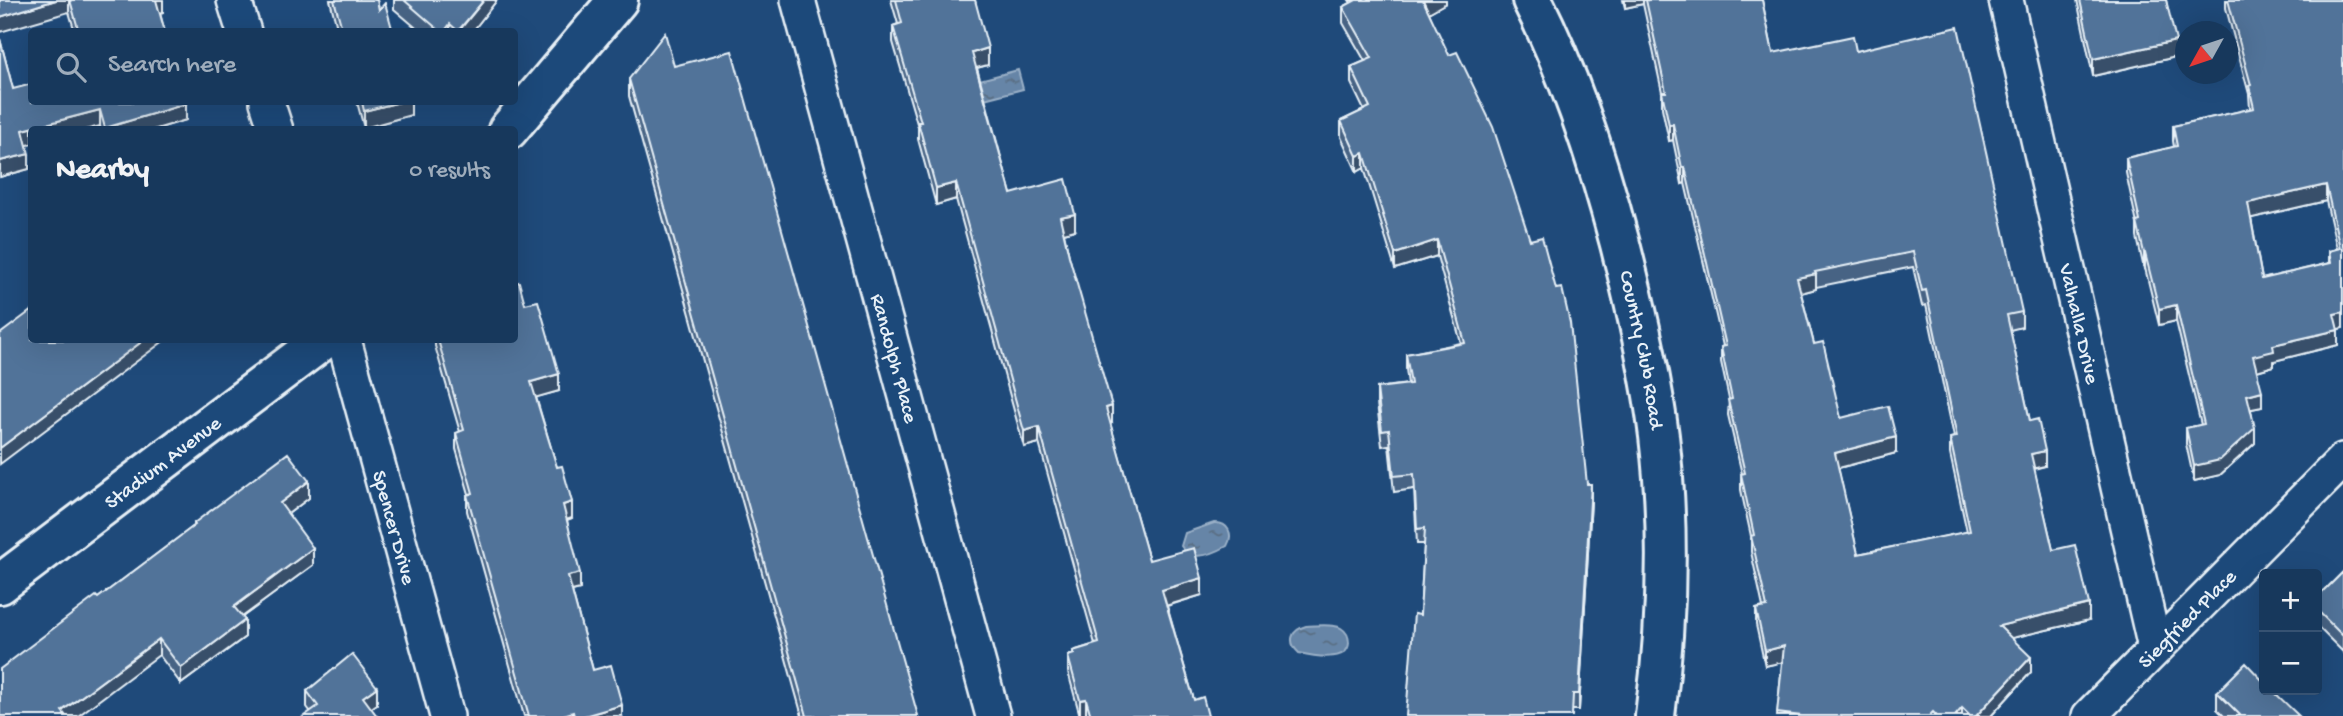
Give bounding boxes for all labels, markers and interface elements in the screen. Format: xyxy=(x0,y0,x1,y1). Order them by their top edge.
north arrow xyxy=(2175,21,2238,84)
search box xyxy=(28,28,518,105)
icon: search xyxy=(52,48,90,86)
text: Search here xyxy=(108,51,236,82)
text: Nearby xyxy=(56,154,149,189)
text: 0 results xyxy=(409,158,490,185)
street label: Valhalla Drive xyxy=(2051,261,2103,388)
street label: Country Club Road xyxy=(1611,268,1667,433)
street label: Randolph Place xyxy=(863,291,922,427)
street label: Stadium Avenue xyxy=(101,412,228,517)
street label: Spencer Drive xyxy=(364,468,420,589)
street label: Siegfried Place xyxy=(2134,565,2244,675)
map controls xyxy=(2259,569,2322,695)
button: + xyxy=(2259,569,2322,632)
button: − xyxy=(2259,632,2322,695)

